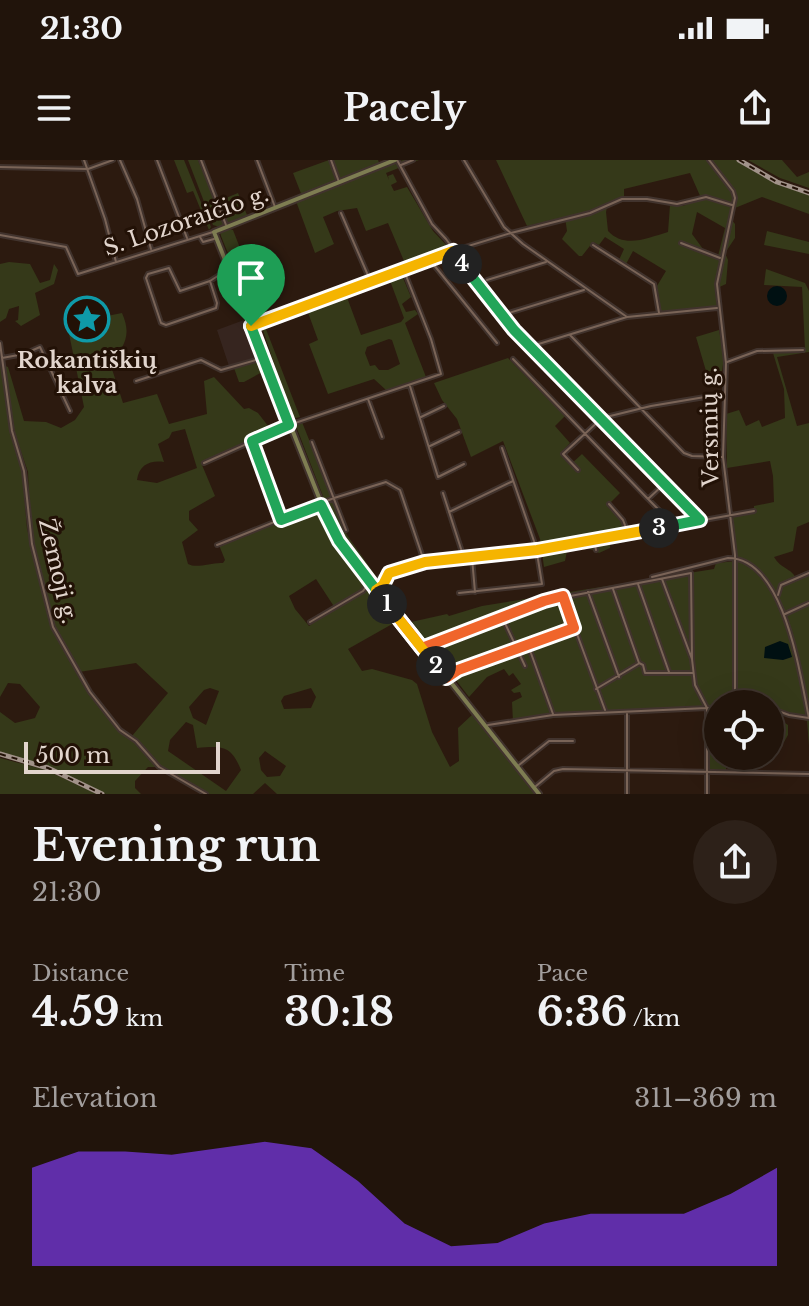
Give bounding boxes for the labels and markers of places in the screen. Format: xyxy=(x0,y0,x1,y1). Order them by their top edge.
pin xyxy=(217,244,285,326)
pin: 4 xyxy=(442,244,482,284)
place icon: Rokantiškių kalva xyxy=(63,295,111,343)
place label: Rokantiškių kalva xyxy=(17,347,158,399)
pin: 3 xyxy=(639,508,679,548)
pin: 1 xyxy=(367,584,407,624)
pin: 2 xyxy=(416,646,456,686)

